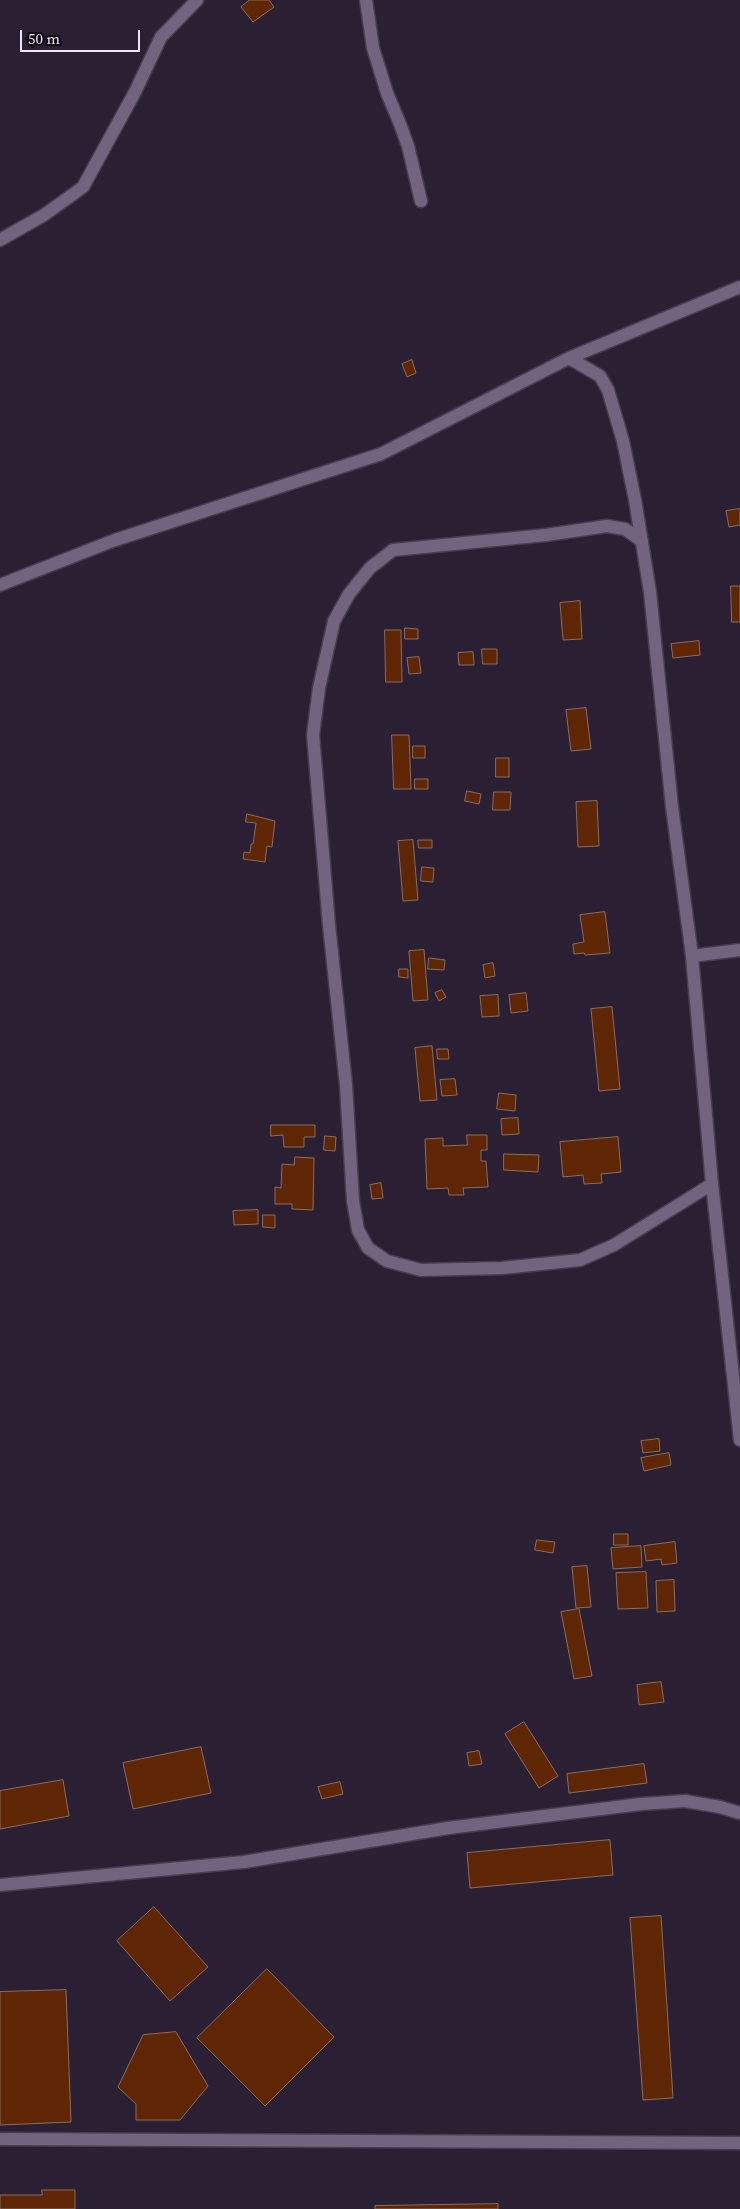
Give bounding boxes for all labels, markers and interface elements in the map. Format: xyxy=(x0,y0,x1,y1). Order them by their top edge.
scale bar xyxy=(22,20,142,52)
text: 50 m xyxy=(28,28,60,49)

